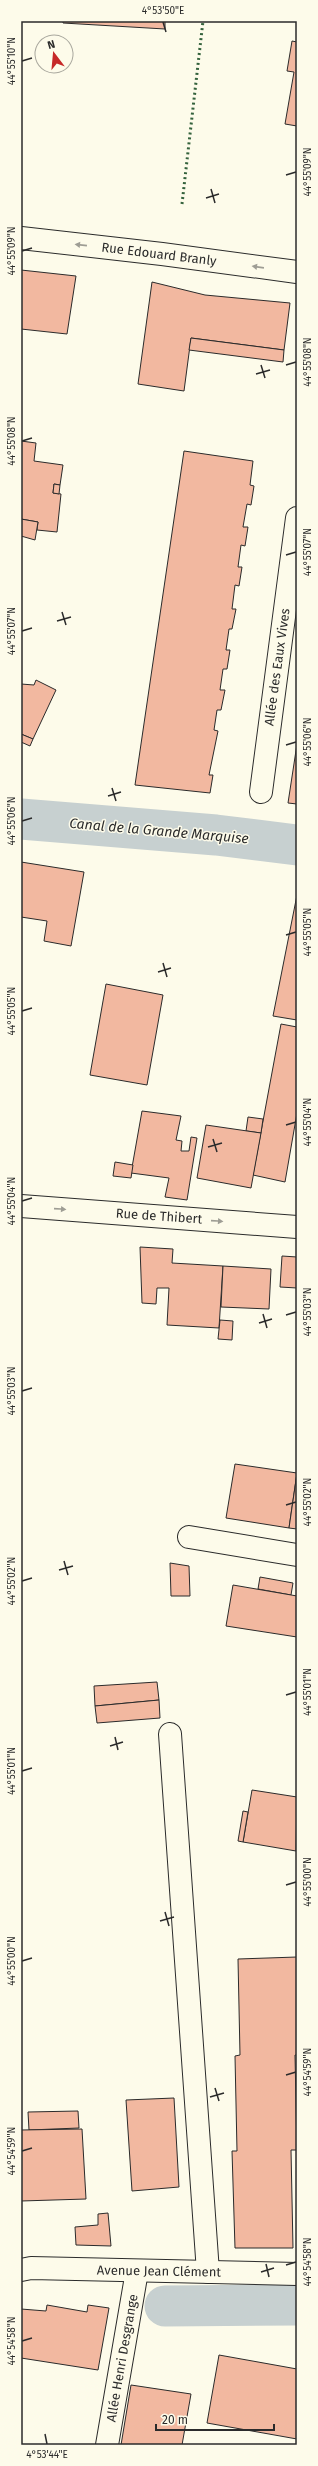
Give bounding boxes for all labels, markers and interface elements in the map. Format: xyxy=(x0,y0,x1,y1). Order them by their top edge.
text: 4°53'50"E xyxy=(142,5,184,17)
north arrow xyxy=(34,34,74,74)
text: 44°55'10"N xyxy=(6,37,18,85)
text: N xyxy=(46,38,57,52)
text: 44°55'09"N xyxy=(302,147,314,197)
text: 44°55'09"N xyxy=(6,226,18,276)
street label: Rue Edouard Branly xyxy=(101,240,218,269)
one-way arrow xyxy=(75,241,87,248)
one-way arrow xyxy=(252,264,264,270)
text: 44°55'08"N xyxy=(302,337,314,387)
text: 44°55'08"N xyxy=(6,416,18,466)
text: 44°55'07"N xyxy=(302,528,314,576)
text: 44°55'07"N xyxy=(6,607,18,655)
street label: Allée des Eaux Vives xyxy=(261,607,293,727)
text: 44°55'06"N xyxy=(302,717,314,767)
text: 44°55'06"N xyxy=(6,796,18,846)
water label: Canal de la Grande Marquise xyxy=(69,815,249,847)
text: 44°55'05"N xyxy=(302,908,314,956)
text: 44°55'05"N xyxy=(6,987,18,1035)
text: 44°55'04"N xyxy=(302,1098,314,1146)
text: 44°55'04"N xyxy=(6,1177,18,1225)
street label: Rue de Thibert xyxy=(115,1205,203,1227)
one-way arrow xyxy=(54,1206,66,1212)
one-way arrow xyxy=(211,1217,223,1224)
text: 44°55'03"N xyxy=(302,1288,314,1336)
text: 44°55'03"N xyxy=(6,1367,18,1415)
text: 44°55'02"N xyxy=(302,1478,314,1526)
text: 44°55'02"N xyxy=(6,1557,18,1605)
text: 44°55'01"N xyxy=(302,1668,314,1716)
text: 44°55'01"N xyxy=(6,1747,18,1795)
text: 44°55'00"N xyxy=(302,1857,314,1907)
text: 44°55'00"N xyxy=(6,1936,18,1986)
text: 44°54'59"N xyxy=(302,2048,314,2096)
text: 44°54'59"N xyxy=(6,2127,18,2175)
text: 44°54'58"N xyxy=(302,2237,314,2287)
street label: Avenue Jean Clément xyxy=(97,2262,222,2280)
street label: Allée Henri Desgrange xyxy=(103,2293,141,2423)
text: 44°54'58"N xyxy=(6,2316,18,2366)
scale bar xyxy=(156,2406,274,2432)
text: 20 m xyxy=(162,2413,188,2427)
text: 4°53'44"E xyxy=(26,2449,68,2461)

